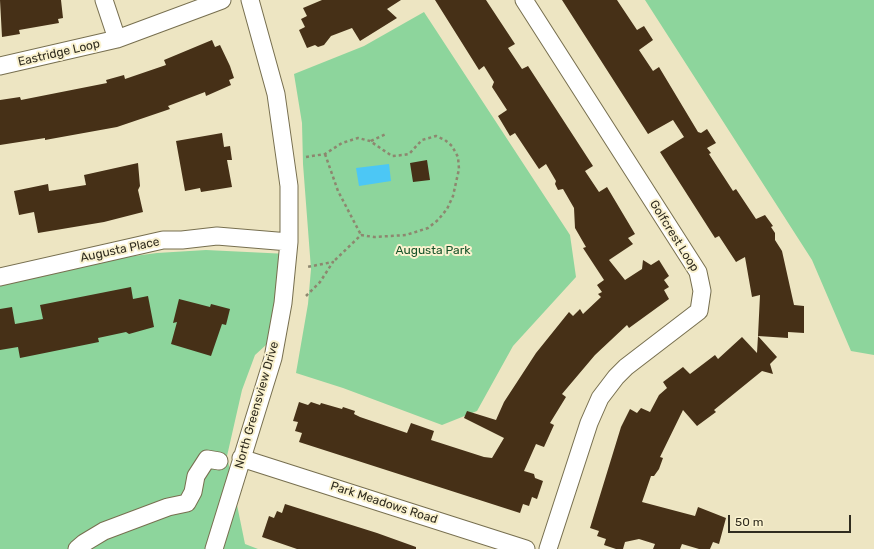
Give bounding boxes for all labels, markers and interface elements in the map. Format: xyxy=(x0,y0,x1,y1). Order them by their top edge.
street label: Eastridge Loop xyxy=(17,37,101,69)
street label: Golfcrest Loop xyxy=(646,198,702,274)
street label: Augusta Place xyxy=(79,235,161,265)
park label: Augusta Park xyxy=(396,244,470,258)
street label: North Greensview Drive xyxy=(232,340,282,470)
street label: Park Meadows Road xyxy=(329,479,439,527)
scale bar xyxy=(730,507,853,533)
text: 50 m xyxy=(735,515,763,529)

